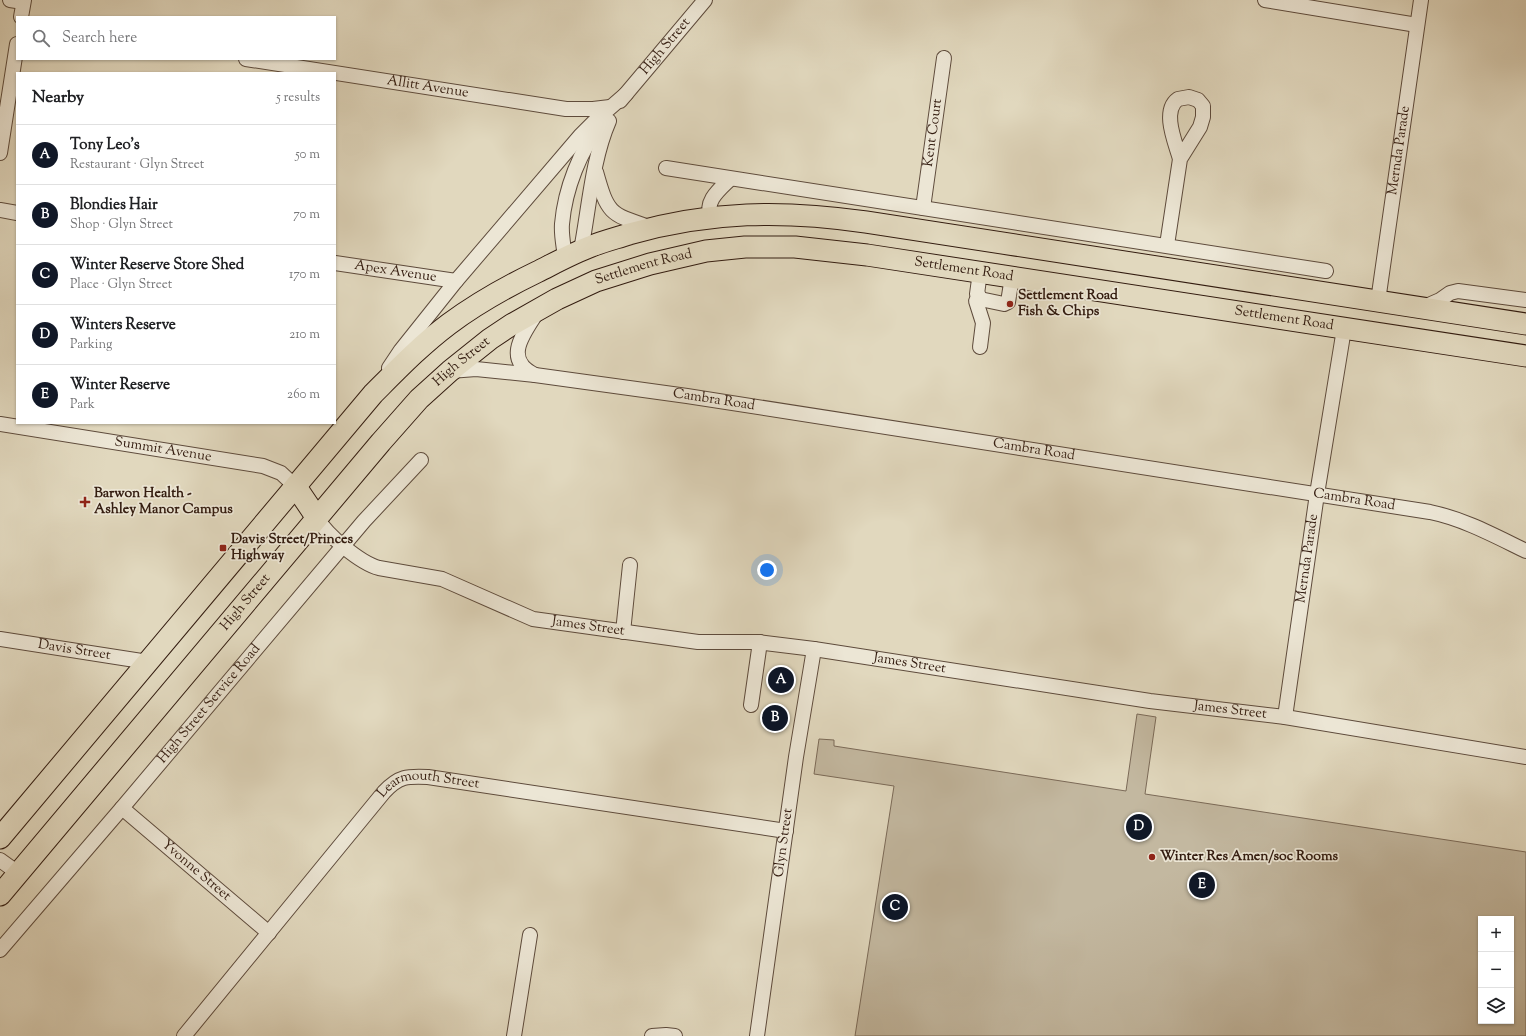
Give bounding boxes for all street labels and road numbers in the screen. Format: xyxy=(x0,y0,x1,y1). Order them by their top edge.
street label: High Street xyxy=(636,14,696,80)
street label: Allitt Avenue xyxy=(385,71,470,104)
street label: Kent Court xyxy=(919,97,948,168)
street label: Mernda Parade xyxy=(1383,105,1416,196)
street label: Settlement Road xyxy=(593,244,694,291)
street label: Settlement Road xyxy=(913,252,1015,287)
street label: Apex Avenue xyxy=(353,256,438,288)
street label: Settlement Road xyxy=(1233,301,1335,336)
street label: High Street xyxy=(429,332,495,392)
street label: Cambra Road xyxy=(671,384,756,416)
street label: Summit Avenue xyxy=(113,432,213,468)
street label: Cambra Road xyxy=(991,434,1077,466)
street label: Cambra Road xyxy=(1312,484,1397,516)
street label: Mernda Parade xyxy=(1291,513,1324,604)
street label: High Street xyxy=(216,570,276,636)
street label: James Street xyxy=(550,612,626,642)
street label: Davis Street xyxy=(36,635,112,666)
street label: High Street Service Road xyxy=(153,640,266,768)
street label: James Street xyxy=(871,648,948,679)
street label: James Street xyxy=(1192,696,1268,725)
street label: Learmouth Street xyxy=(373,766,481,803)
street label: Glyn Street xyxy=(769,807,799,879)
street label: Yvonne Street xyxy=(157,835,235,906)

